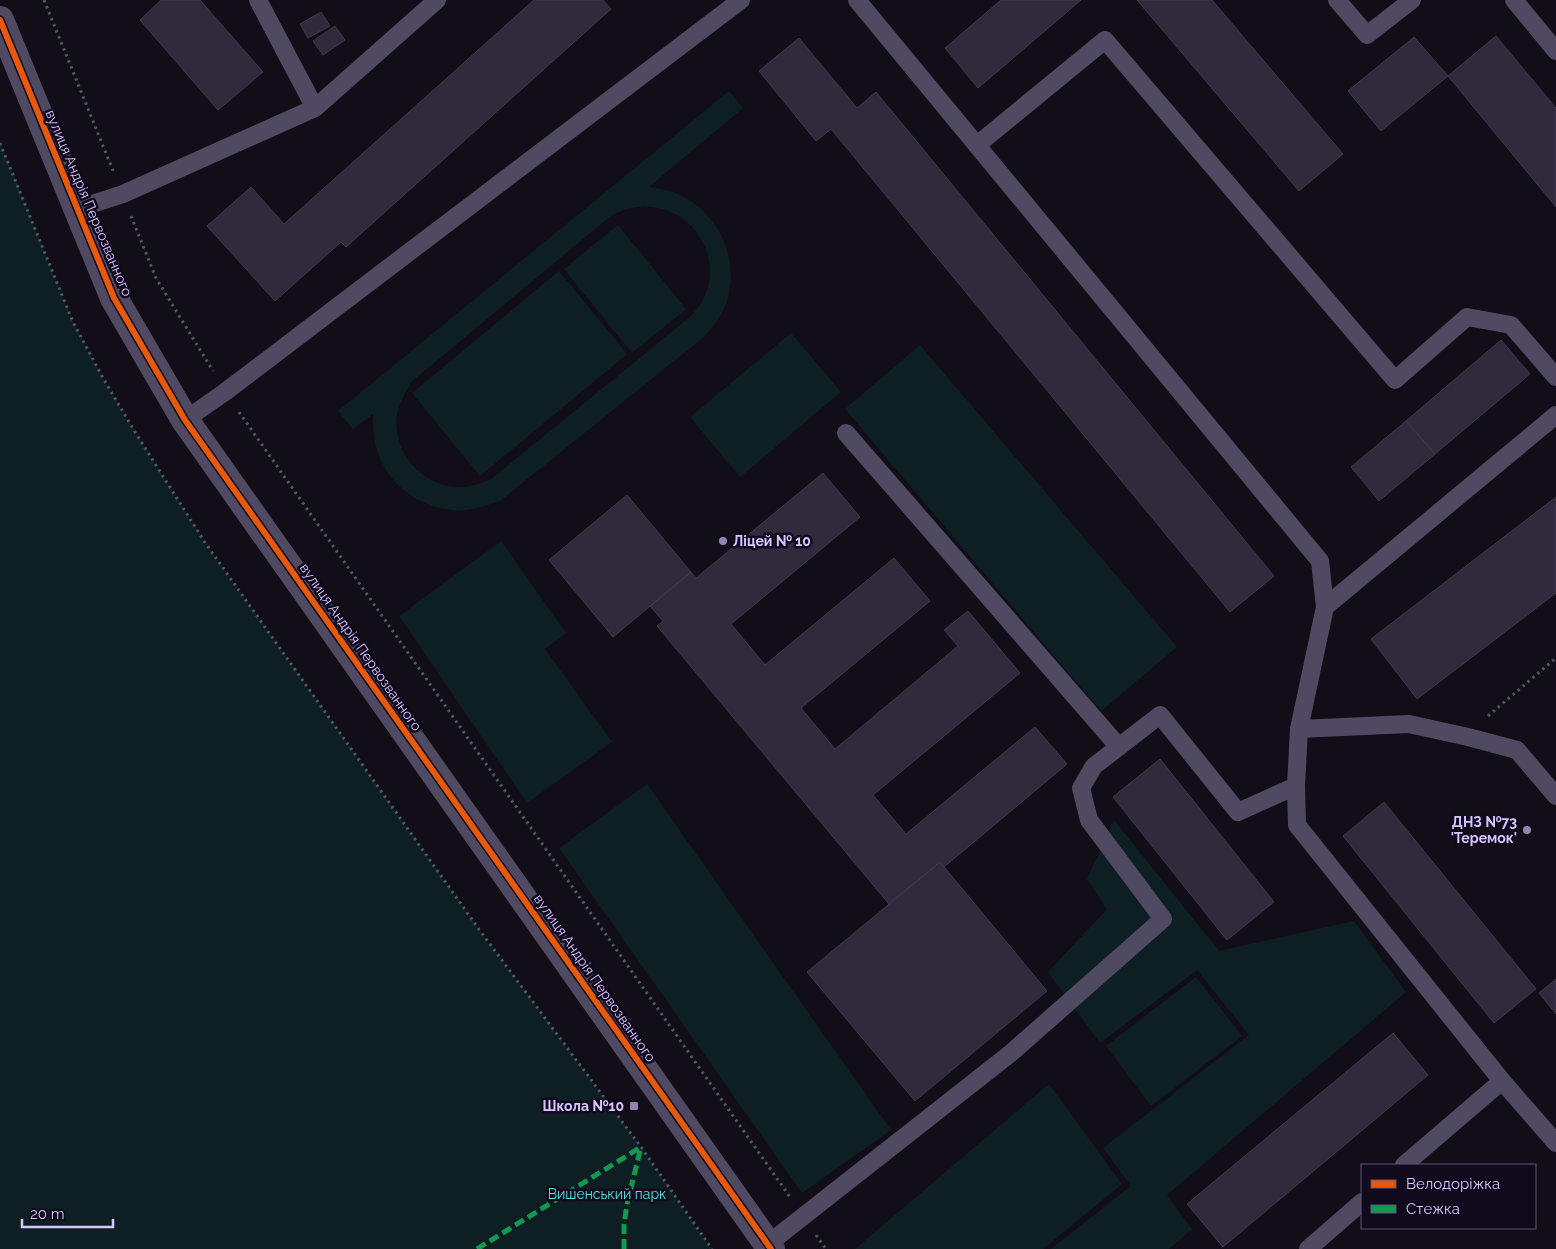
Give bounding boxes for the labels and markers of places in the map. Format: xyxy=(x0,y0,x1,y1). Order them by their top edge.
place label: Ліцей № 10 xyxy=(733,533,811,549)
marker: Ліцей № 10 xyxy=(717,535,729,547)
place label: ДНЗ №73 'Теремок' xyxy=(1451,814,1517,846)
marker: ДНЗ №73 'Теремок' xyxy=(1521,824,1533,836)
place label: Школа №10 xyxy=(543,1098,624,1114)
marker: Школа №10 xyxy=(628,1100,640,1112)

